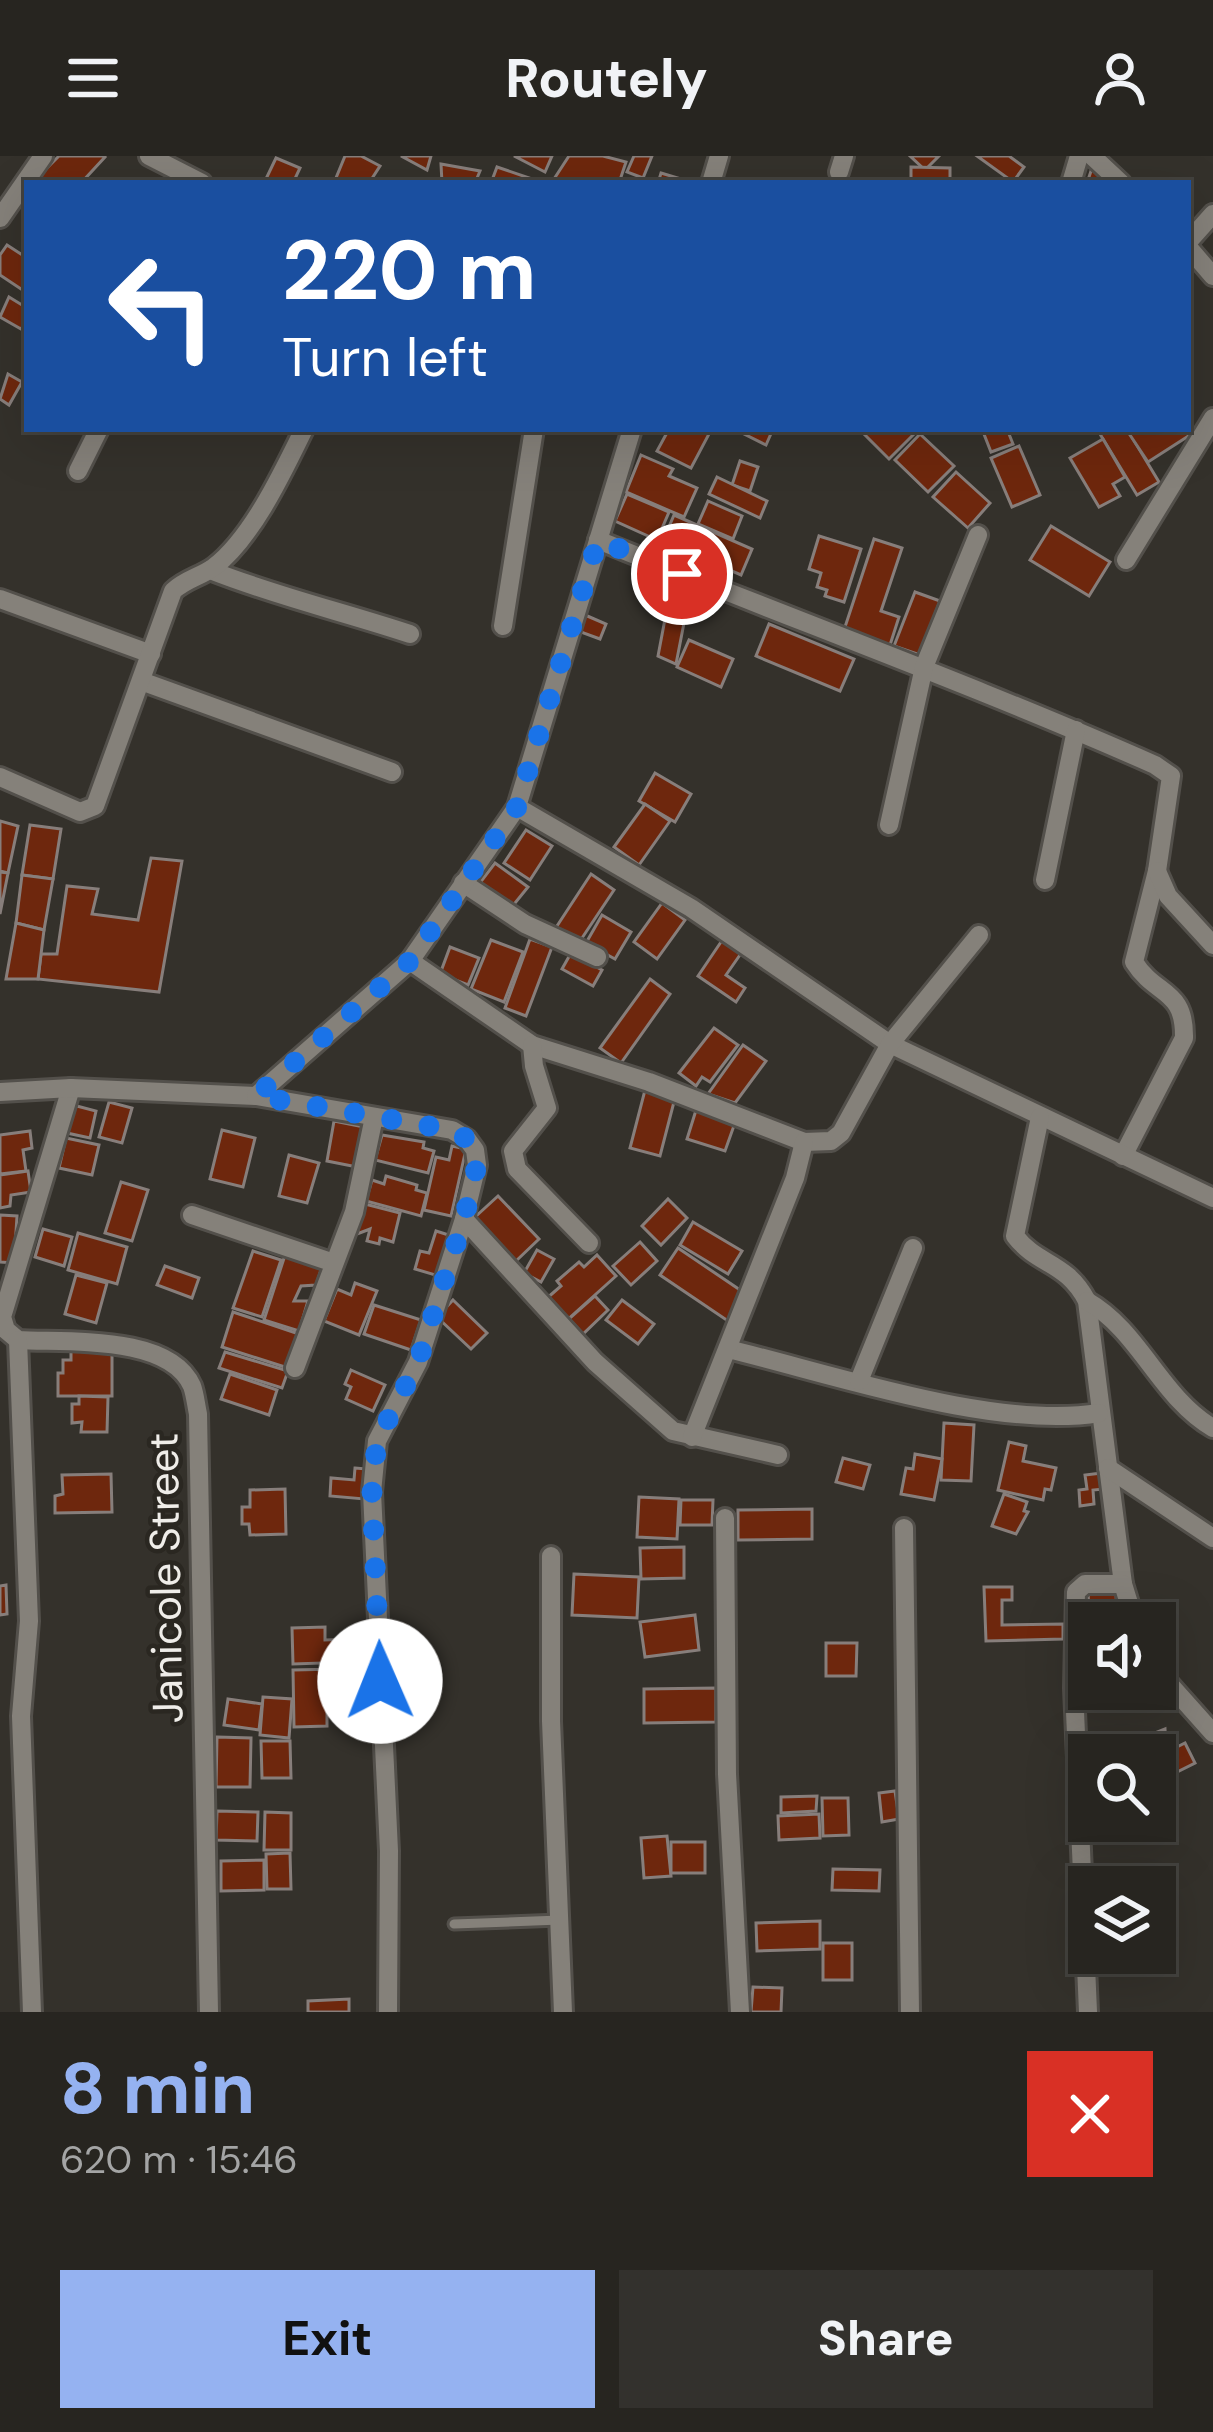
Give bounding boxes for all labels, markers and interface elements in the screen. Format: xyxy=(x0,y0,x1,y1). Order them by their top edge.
text: Routely xyxy=(505,43,708,114)
icon: menu xyxy=(60,45,126,111)
icon: person xyxy=(1087,45,1153,111)
text: 220 m xyxy=(282,216,537,325)
icon: left xyxy=(84,228,240,384)
text: Turn left xyxy=(282,322,488,393)
pin xyxy=(631,523,733,625)
icon: arrive xyxy=(649,541,715,607)
street label: Janicole Street xyxy=(135,1432,196,1724)
map controls xyxy=(1068,1602,1176,1974)
button: sound xyxy=(1068,1602,1176,1710)
position arrow xyxy=(317,1618,443,1744)
button: search xyxy=(1068,1734,1176,1842)
button: layers xyxy=(1068,1866,1176,1974)
text: 8 min xyxy=(60,2042,255,2135)
button: close xyxy=(1027,2051,1153,2177)
text: 620 m · 15:46 xyxy=(60,2134,298,2185)
button: Exit xyxy=(60,2270,595,2408)
button: Share xyxy=(619,2270,1153,2408)

